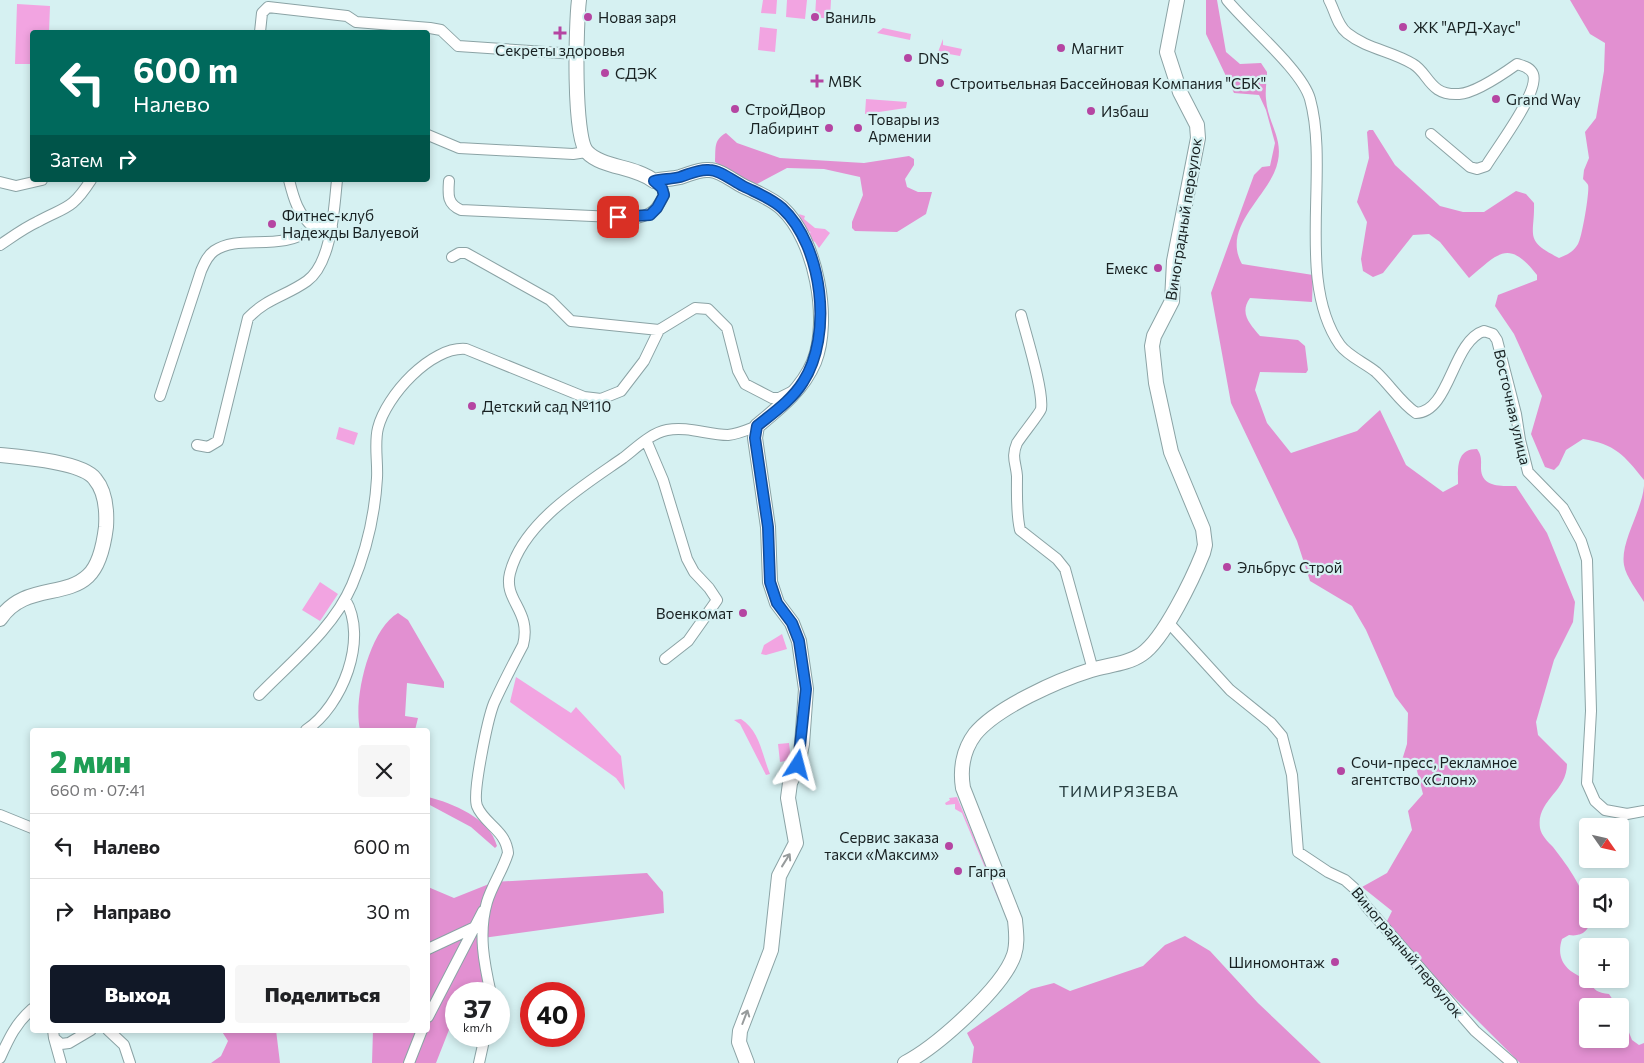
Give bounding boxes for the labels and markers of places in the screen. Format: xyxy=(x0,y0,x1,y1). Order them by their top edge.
place label: Новая заря xyxy=(598,8,676,26)
place label: Ваниль xyxy=(825,8,876,26)
marker: Новая заря xyxy=(582,11,594,23)
marker: Ваниль xyxy=(809,11,821,23)
place label: ЖК "АРД-Хаус" xyxy=(1413,18,1521,36)
marker: ЖК "АРД-Хаус" xyxy=(1397,21,1409,33)
marker: Секреты здоровья xyxy=(554,27,566,39)
place label: Магнит xyxy=(1071,39,1124,57)
place label: Секреты здоровья xyxy=(495,41,625,59)
marker: Магнит xyxy=(1055,42,1067,54)
place label: DNS xyxy=(918,49,949,67)
marker: DNS xyxy=(902,52,914,64)
place label: СДЭК xyxy=(615,64,657,82)
marker: СДЭК xyxy=(599,67,611,79)
place label: МВК xyxy=(828,72,862,90)
marker: МВК xyxy=(810,74,824,88)
place label: Строитьельная Бассейновая Компания "СБК" xyxy=(950,74,1266,92)
marker: Строитьельная Бассейновая Компания "СБК" xyxy=(934,77,946,89)
place label: Grand Way xyxy=(1506,90,1581,108)
marker: Grand Way xyxy=(1490,93,1502,105)
place label: СтройДвор xyxy=(745,100,826,118)
place label: Избаш xyxy=(1101,102,1149,120)
marker: СтройДвор xyxy=(729,103,741,115)
marker: Избаш xyxy=(1085,105,1097,117)
place label: Товары из Армении xyxy=(868,110,940,145)
place label: Лабиринт xyxy=(749,119,819,137)
marker: Лабиринт xyxy=(823,122,835,134)
marker: Товары из Армении xyxy=(852,122,864,134)
pin xyxy=(597,196,639,238)
place label: Фитнес-клуб Надежды Валуевой xyxy=(282,206,419,241)
marker: Фитнес-клуб Надежды Валуевой xyxy=(266,218,278,230)
place label: Емекс xyxy=(1105,259,1148,277)
marker: Емекс xyxy=(1152,262,1164,274)
place label: Детский сад №110 xyxy=(482,397,611,415)
marker: Детский сад №110 xyxy=(466,400,478,412)
place label: Эльбрус Строй xyxy=(1237,558,1342,576)
marker: Эльбрус Строй xyxy=(1221,561,1233,573)
place label: Военкомат xyxy=(656,604,733,622)
marker: Военкомат xyxy=(737,607,749,619)
place label: Сочи-пресс, Рекламное агентство «Слон» xyxy=(1351,753,1517,788)
marker: Сочи-пресс, Рекламное агентство «Слон» xyxy=(1335,765,1347,777)
place label: Сервис заказа такси «Максим» xyxy=(824,828,939,863)
marker: Сервис заказа такси «Максим» xyxy=(943,840,955,852)
place label: Гагра xyxy=(968,862,1006,880)
marker: Гагра xyxy=(952,865,964,877)
place label: Шиномонтаж xyxy=(1228,953,1325,971)
marker: Шиномонтаж xyxy=(1329,956,1341,968)

